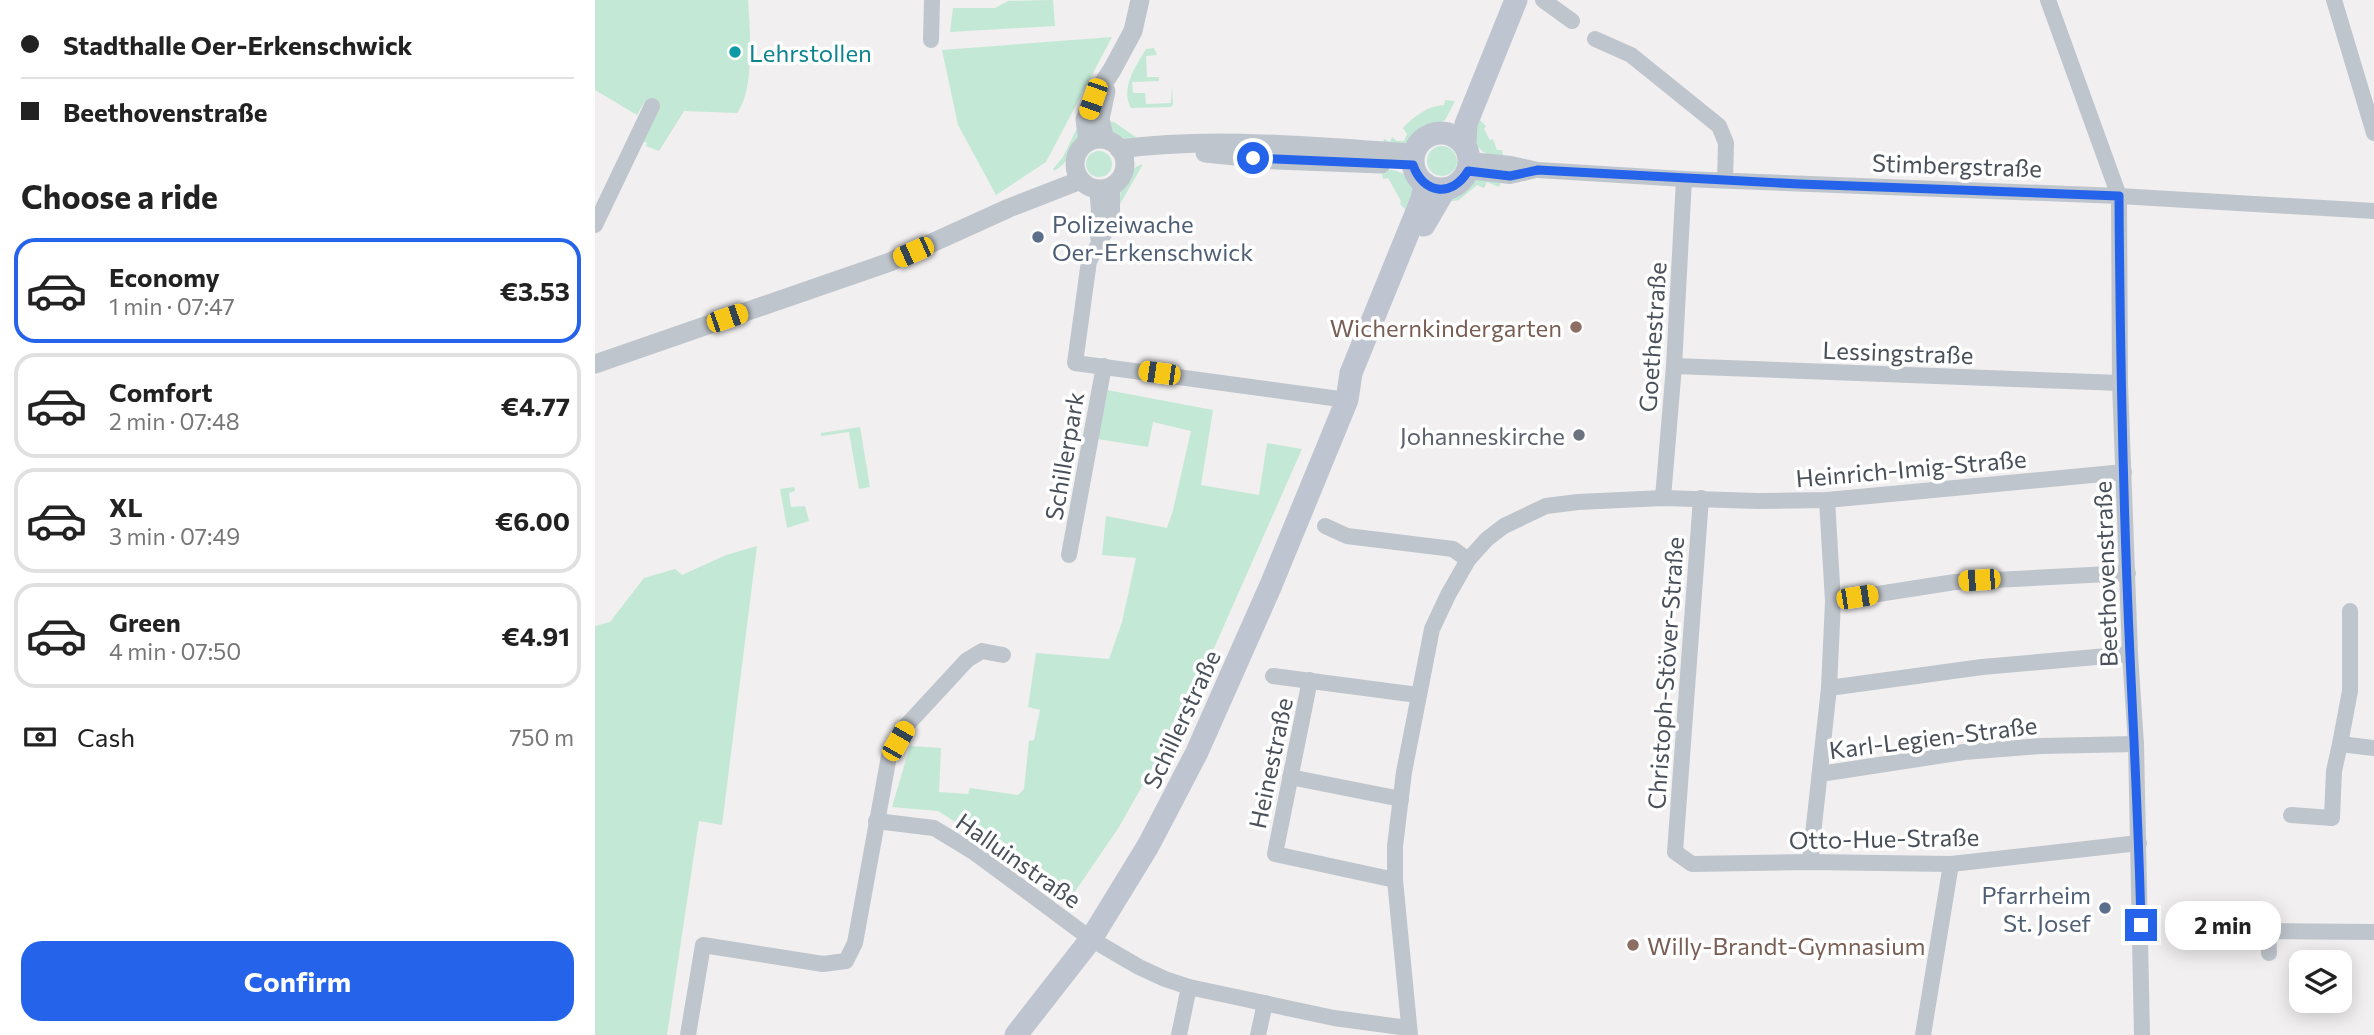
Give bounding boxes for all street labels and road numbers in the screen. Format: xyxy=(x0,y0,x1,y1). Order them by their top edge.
street label: Stimbergstraße xyxy=(1872,148,2042,182)
street label: Goethestraße xyxy=(1632,261,1672,413)
street label: Lessingstraße xyxy=(1822,335,1974,369)
street label: Schillerpark xyxy=(1038,390,1090,522)
street label: Heinrich-Imig-Straße xyxy=(1795,443,2027,493)
street label: Beethovenstraße xyxy=(2087,480,2123,668)
street label: Christoph-Stöver-Straße xyxy=(1641,536,1689,810)
street label: Schillerstraße xyxy=(1136,645,1226,793)
street label: Heinestraße xyxy=(1242,695,1298,831)
street label: Karl-Legien-Straße xyxy=(1827,710,2039,764)
street label: Halluinstraße xyxy=(951,806,1087,914)
street label: Otto-Hue-Straße xyxy=(1788,822,1980,854)

